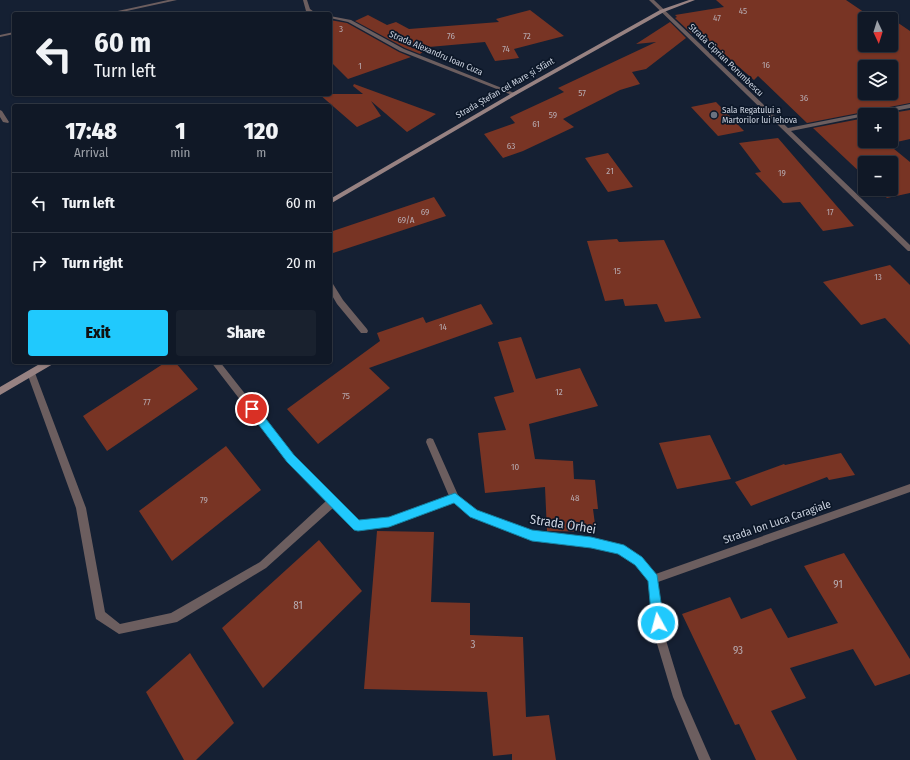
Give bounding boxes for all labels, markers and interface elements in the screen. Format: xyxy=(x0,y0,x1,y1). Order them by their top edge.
house number: 45 xyxy=(739,6,747,16)
north arrow xyxy=(858,12,898,52)
map controls xyxy=(858,12,898,196)
house number: 47 xyxy=(713,13,721,23)
street label: Strada Ciprian Porumbescu xyxy=(687,22,765,98)
house number: 3 xyxy=(339,24,343,34)
text: 60 m xyxy=(94,26,151,59)
icon: left xyxy=(28,28,80,80)
street label: Strada Alexandru Ioan Cuza xyxy=(388,29,485,77)
house number: 76 xyxy=(447,31,455,41)
house number: 72 xyxy=(523,31,531,41)
house number: 74 xyxy=(502,44,510,54)
street label: Strada Ștefan cel Mare și Sfânt xyxy=(454,56,556,121)
text: Turn left xyxy=(94,60,156,82)
house number: 16 xyxy=(762,60,771,70)
button: layers xyxy=(858,60,898,100)
house number: 1 xyxy=(358,61,362,71)
house number: 57 xyxy=(578,88,586,98)
house number: 36 xyxy=(800,93,809,103)
place label: Sala Regatului a Martorilor lui Iehova xyxy=(722,105,798,125)
button: + xyxy=(858,108,898,148)
house number: 59 xyxy=(549,110,557,120)
marker: Sala Regatului a Martorilor lui Iehova xyxy=(709,110,719,120)
text: 17:48 xyxy=(65,117,117,145)
text: 1 xyxy=(175,117,186,145)
text: 120 xyxy=(244,117,279,145)
house number: 61 xyxy=(532,119,540,129)
house number: 63 xyxy=(507,141,515,151)
text: Arrival xyxy=(74,145,108,160)
text: min xyxy=(170,145,190,160)
text: m xyxy=(256,145,266,160)
button: − xyxy=(858,156,898,196)
house number: 21 xyxy=(606,166,614,176)
house number: 19 xyxy=(778,168,786,178)
icon: left xyxy=(28,192,50,214)
text: Turn left xyxy=(62,194,115,212)
text: 60 m xyxy=(286,194,316,212)
house number: 69 xyxy=(421,207,429,217)
house number: 17 xyxy=(826,207,834,217)
house number: 69/A xyxy=(397,215,415,225)
icon: right xyxy=(28,252,50,274)
text: Turn right xyxy=(62,254,123,272)
text: 20 m xyxy=(287,254,316,272)
house number: 15 xyxy=(613,266,621,276)
house number: 13 xyxy=(874,272,882,282)
button: Exit xyxy=(28,310,168,356)
button: Share xyxy=(176,310,316,356)
house number: 14 xyxy=(439,322,448,332)
house number: 12 xyxy=(555,387,563,397)
house number: 75 xyxy=(342,391,350,401)
pin xyxy=(235,392,269,426)
house number: 77 xyxy=(143,397,151,407)
icon: arrive xyxy=(241,398,263,420)
house number: 10 xyxy=(511,462,519,472)
house number: 48 xyxy=(571,493,580,503)
house number: 79 xyxy=(200,495,208,505)
street label: Strada Ion Luca Caragiale xyxy=(721,497,833,547)
street label: Strada Orhei xyxy=(529,511,597,537)
house number: 91 xyxy=(833,578,843,591)
house number: 81 xyxy=(293,599,303,612)
position arrow xyxy=(637,602,679,644)
house number: 3 xyxy=(471,638,476,651)
house number: 93 xyxy=(733,644,743,657)

